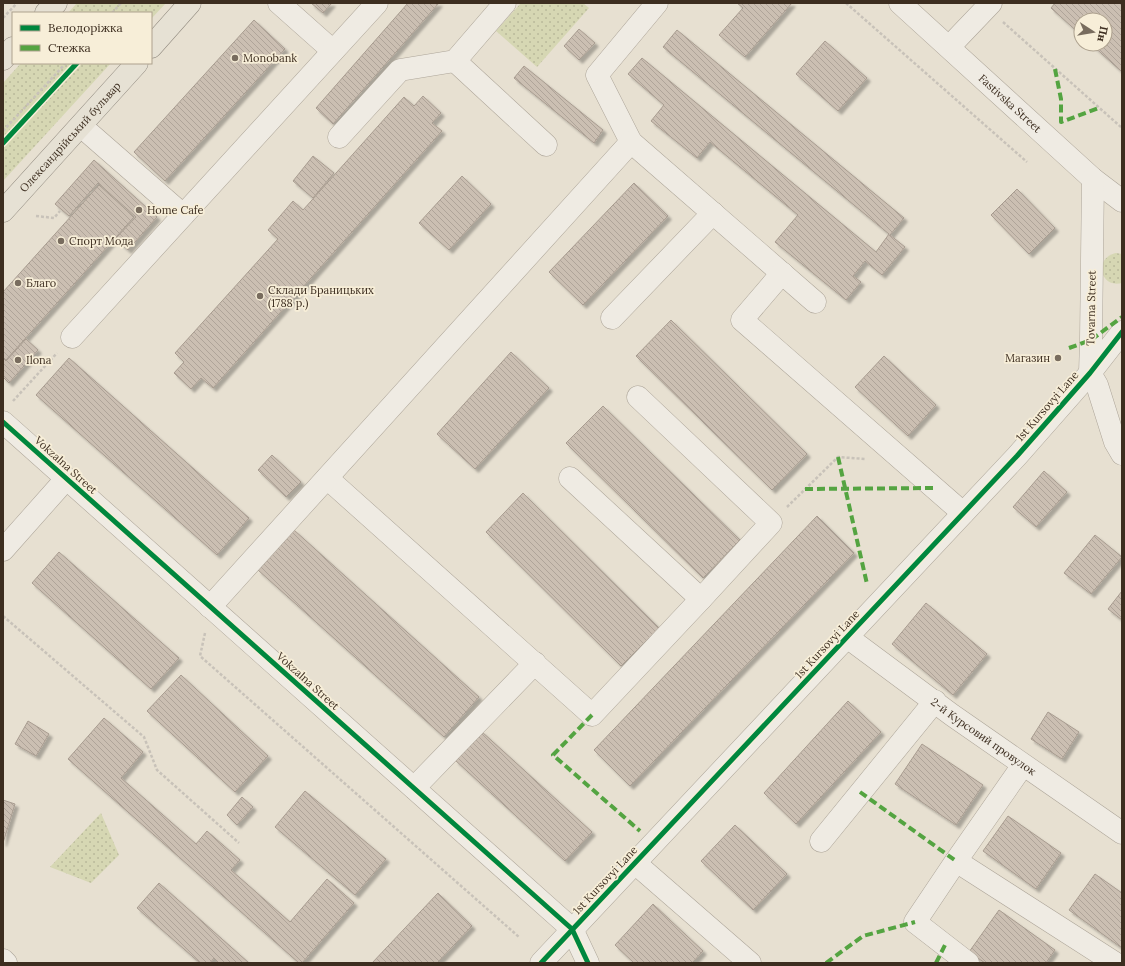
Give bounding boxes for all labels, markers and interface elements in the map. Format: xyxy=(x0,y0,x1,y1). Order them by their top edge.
legend xyxy=(12,12,152,64)
north arrow xyxy=(1073,12,1113,52)
text: Велодоріжка xyxy=(48,20,123,35)
text: Пн xyxy=(1094,25,1111,43)
text: Стежка xyxy=(48,40,91,55)
place label: Monobank xyxy=(243,51,297,65)
marker: Monobank xyxy=(230,53,240,63)
street label: Fastivska Street xyxy=(976,71,1045,136)
street label: Олександрійський бульвар xyxy=(16,78,124,195)
place label: Home Cafe xyxy=(147,203,203,217)
marker: Home Cafe xyxy=(134,205,144,215)
place label: Спорт Мода xyxy=(69,234,134,248)
marker: Спорт Мода xyxy=(56,236,66,246)
street label: Tovarna Street xyxy=(1083,270,1099,346)
place label: Благо xyxy=(26,276,56,290)
marker: Благо xyxy=(13,278,23,288)
place label: Склади Браницьких (1788 р.) xyxy=(268,283,374,311)
marker: Склади Браницьких (1788 р.) xyxy=(255,291,265,301)
place label: Магазин xyxy=(1005,351,1050,365)
place label: Ilona xyxy=(26,353,52,367)
marker: Магазин xyxy=(1053,353,1063,363)
marker: Ilona xyxy=(13,355,23,365)
street label: 1st Kursovyi Lane xyxy=(1013,368,1081,444)
street label: Vokzalna Street xyxy=(31,432,101,497)
street label: 1st Kursovyi Lane xyxy=(792,607,862,681)
street label: Vokzalna Street xyxy=(273,648,343,713)
street label: 2-й Курсовий провулок xyxy=(928,695,1039,778)
street label: 1st Kursovyi Lane xyxy=(570,843,640,917)

